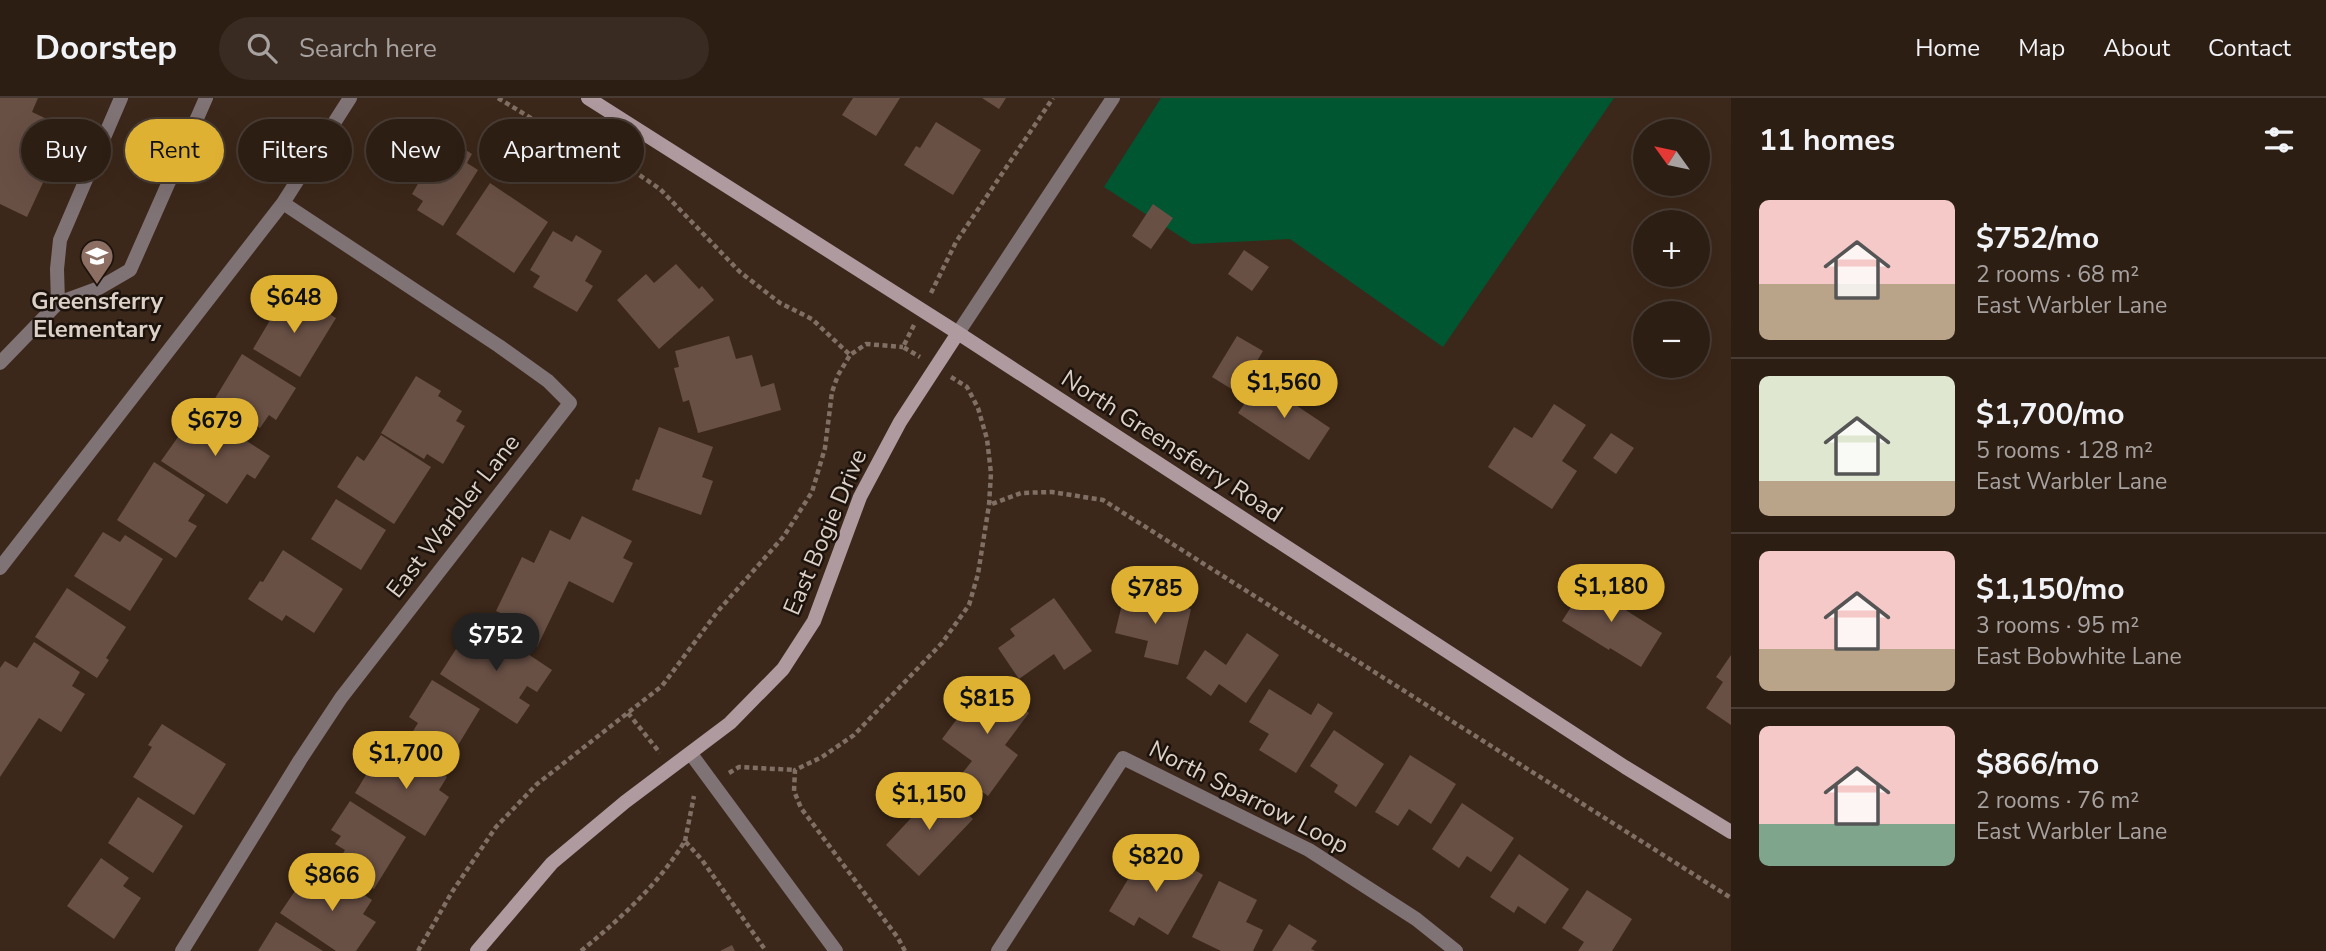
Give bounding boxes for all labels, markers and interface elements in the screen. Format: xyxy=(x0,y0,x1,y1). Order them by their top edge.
search box xyxy=(219,17,709,80)
text: Doorstep xyxy=(35,26,177,71)
icon: search xyxy=(243,29,281,67)
text: Search here xyxy=(299,31,437,66)
text: Home xyxy=(1915,32,1980,64)
text: Map xyxy=(2018,32,2065,64)
text: About xyxy=(2103,32,2170,64)
text: Contact xyxy=(2208,32,2291,64)
chip: Buy xyxy=(21,119,111,182)
chip: Rent xyxy=(125,119,224,182)
chip: Filters xyxy=(238,119,352,182)
chip: New xyxy=(366,119,465,182)
chip: Apartment xyxy=(479,119,644,182)
north arrow xyxy=(1633,119,1710,196)
map controls xyxy=(1633,119,1710,378)
text: 11 homes xyxy=(1759,120,1895,161)
icon: filters xyxy=(2260,121,2298,159)
button: + xyxy=(1633,210,1710,287)
text: $752/mo xyxy=(1976,218,2099,259)
icon: home xyxy=(1815,228,1899,312)
school or university icon: Greensferry Elementary xyxy=(78,237,116,286)
text: 2 rooms · 68 m² xyxy=(1976,259,2139,290)
pin: $648 xyxy=(253,275,335,335)
text: $648 xyxy=(266,282,322,313)
place label: Greensferry Elementary xyxy=(31,285,163,345)
text: East Warbler Lane xyxy=(1976,290,2167,321)
button: − xyxy=(1633,301,1710,378)
pin: $1,560 xyxy=(1227,360,1341,420)
street label: North Greensferry Road xyxy=(1055,362,1289,530)
text: $1,560 xyxy=(1247,367,1321,398)
text: $1,700/mo xyxy=(1976,394,2125,435)
pin: $679 xyxy=(174,398,256,458)
icon: home xyxy=(1815,404,1899,488)
text: $679 xyxy=(187,405,243,436)
street label: East Warbler Lane xyxy=(379,428,527,604)
text: 5 rooms · 128 m² xyxy=(1976,435,2153,466)
street label: East Bogie Drive xyxy=(776,444,874,620)
text: East Warbler Lane xyxy=(1976,466,2167,497)
pin: $1,180 xyxy=(1554,564,1668,624)
pin: $785 xyxy=(1114,566,1196,626)
text: $1,150/mo xyxy=(1976,569,2125,610)
text: $1,180 xyxy=(1574,571,1648,602)
text: $785 xyxy=(1127,573,1183,604)
icon: home xyxy=(1815,579,1899,663)
text: 3 rooms · 95 m² xyxy=(1976,610,2139,641)
pin: $752 xyxy=(455,614,537,673)
text: $752 xyxy=(468,620,524,651)
text: East Bobwhite Lane xyxy=(1976,641,2182,672)
pin: $815 xyxy=(946,676,1028,736)
text: $815 xyxy=(959,683,1015,714)
pin: $1,700 xyxy=(349,732,463,791)
street label: North Sparrow Loop xyxy=(1144,733,1354,861)
text: $1,700 xyxy=(369,738,443,769)
text: $866/mo xyxy=(1976,744,2099,785)
icon: home xyxy=(1815,754,1899,838)
pin: $1,150 xyxy=(872,772,986,832)
text: $1,150 xyxy=(892,779,966,810)
text: 2 rooms · 76 m² xyxy=(1976,785,2139,816)
text: East Warbler Lane xyxy=(1976,816,2167,847)
pin: $820 xyxy=(1115,834,1197,894)
text: $820 xyxy=(1128,841,1184,872)
pin: $866 xyxy=(291,854,373,913)
text: $866 xyxy=(304,860,360,891)

